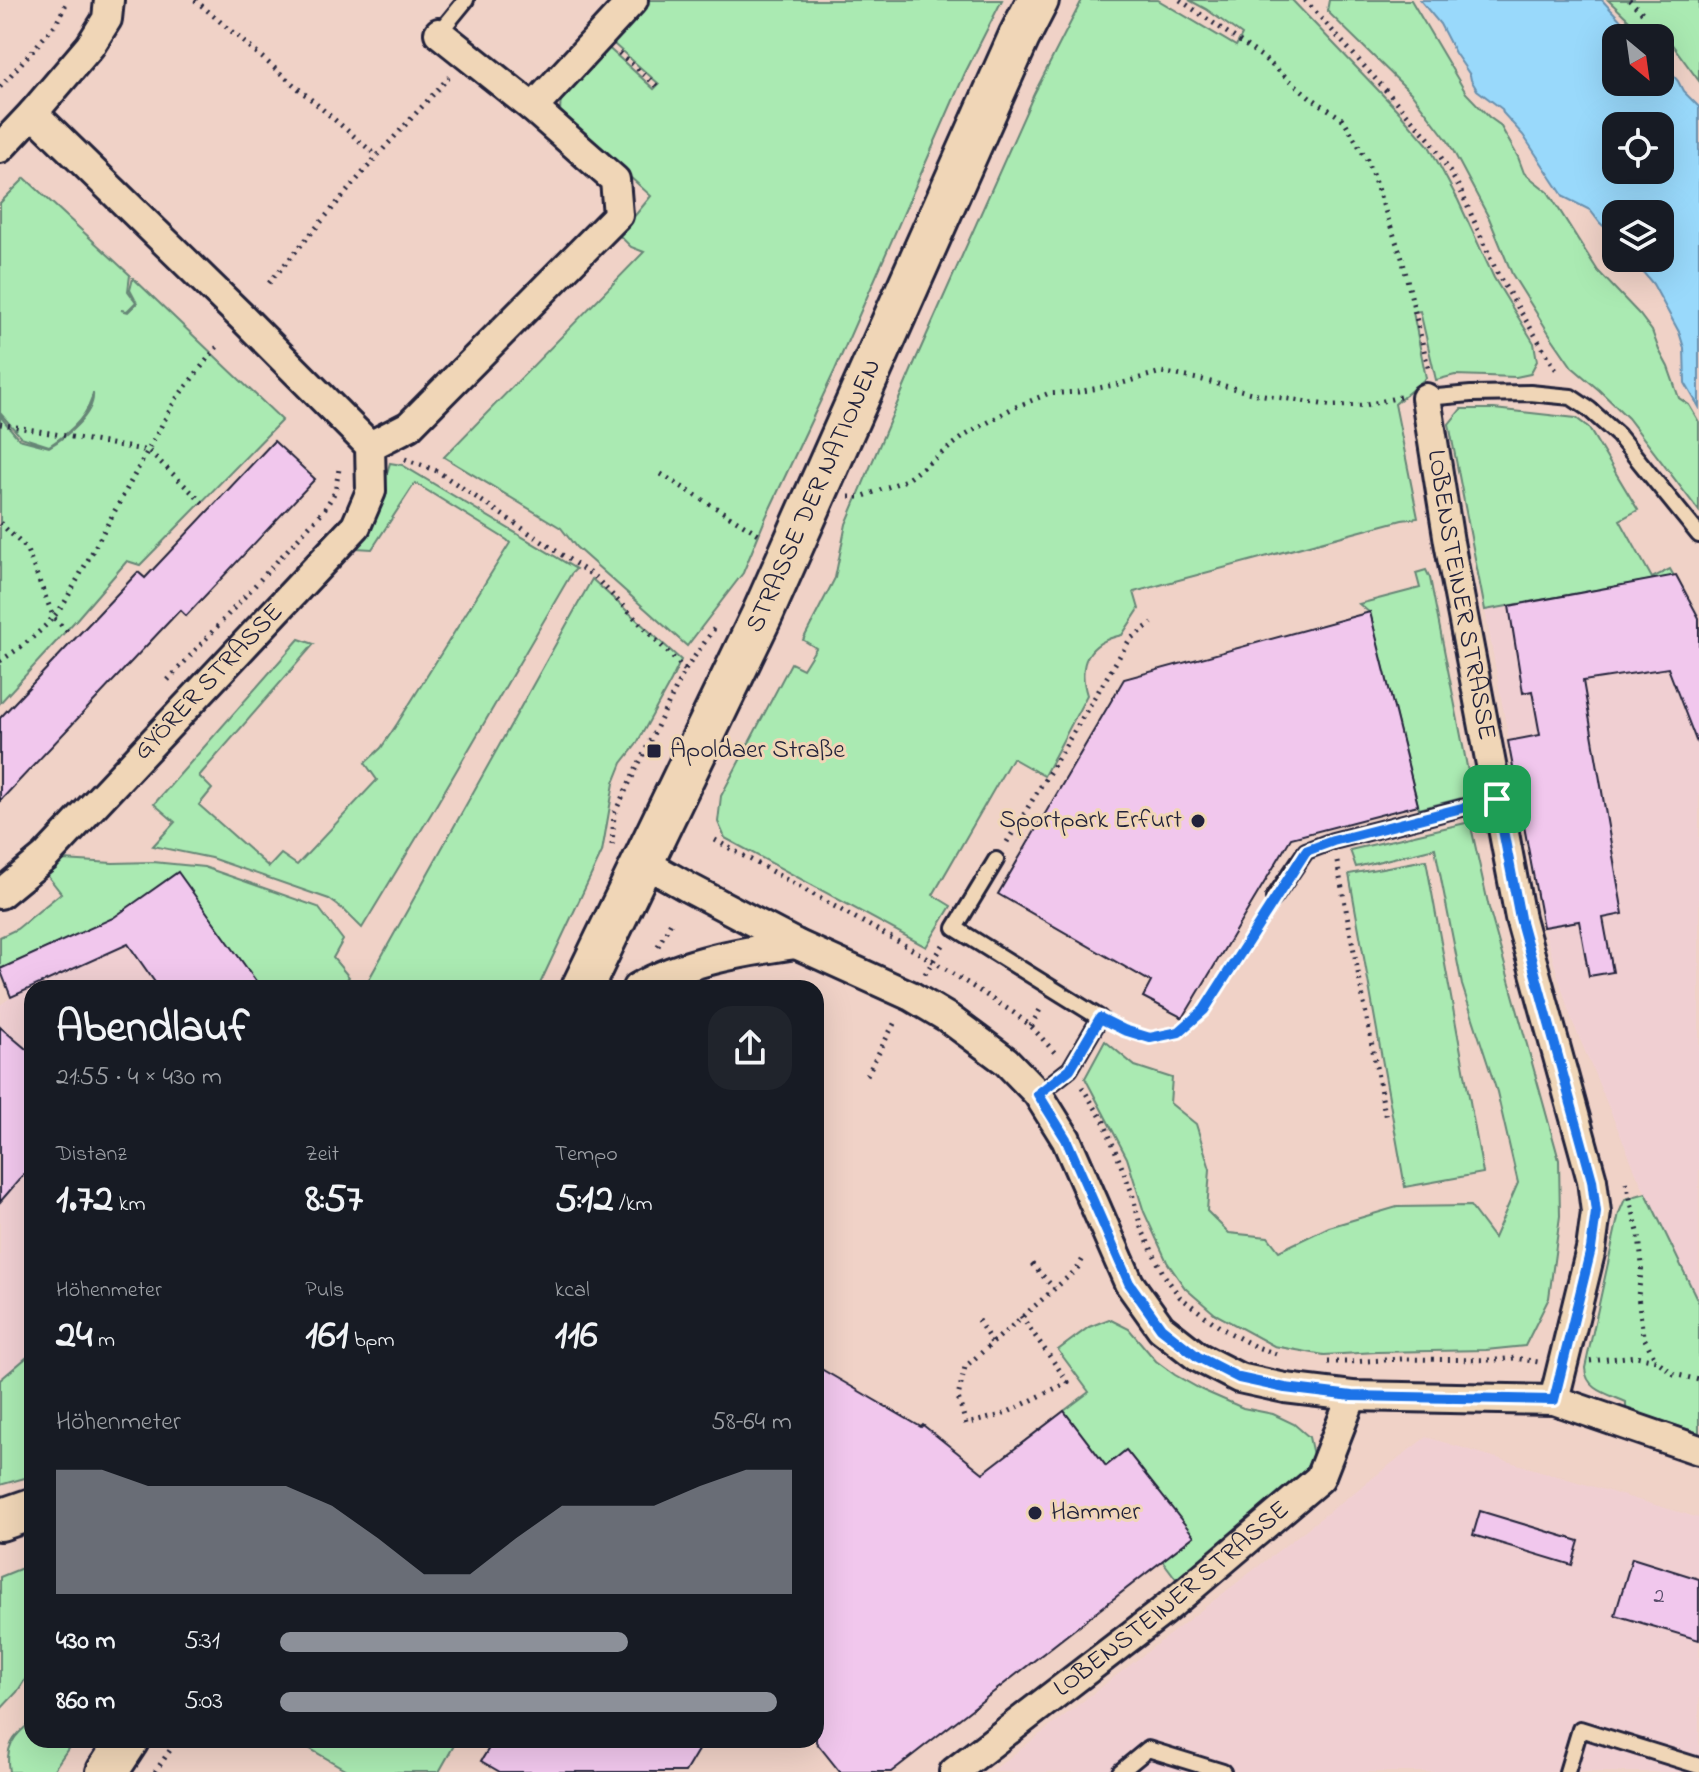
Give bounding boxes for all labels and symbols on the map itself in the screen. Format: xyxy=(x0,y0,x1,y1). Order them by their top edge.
north arrow xyxy=(1602,24,1674,96)
street label: STRASSE DER NATIONEN xyxy=(737,353,892,640)
street label: LOBENSTEINER STRASSE xyxy=(1416,447,1505,744)
street label: GYÖRER STRASSE xyxy=(125,595,293,770)
place label: Apoldaer Straße xyxy=(670,732,845,770)
marker: Apoldaer Straße xyxy=(645,742,663,760)
pin xyxy=(1463,765,1531,833)
place label: Sportpark Erfurt xyxy=(999,802,1182,840)
marker: Sportpark Erfurt xyxy=(1189,812,1207,830)
street label: LOBENSTEINER STRASSE xyxy=(1046,1492,1299,1707)
place label: Hammer xyxy=(1051,1494,1141,1532)
marker: Hammer xyxy=(1026,1504,1044,1522)
house number: 2 xyxy=(1654,1581,1665,1613)

